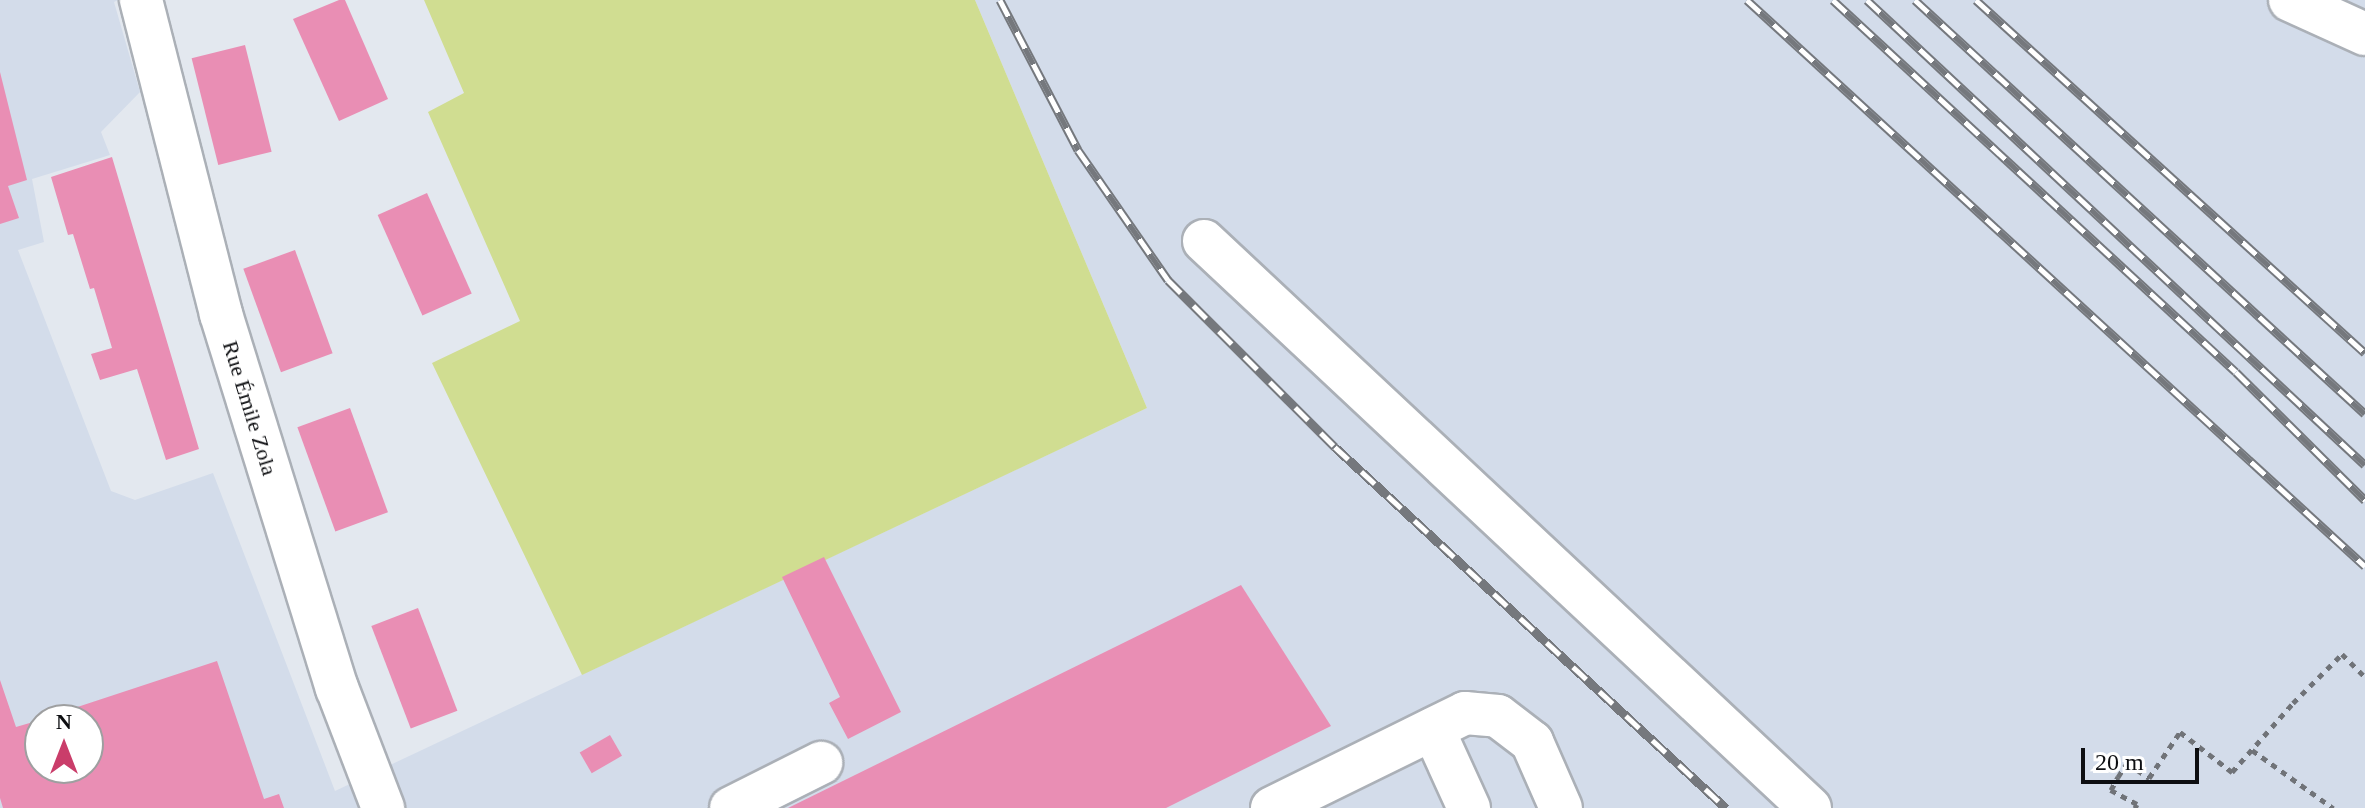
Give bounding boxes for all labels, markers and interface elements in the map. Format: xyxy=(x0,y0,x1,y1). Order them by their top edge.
street label: Rue Émile Zola xyxy=(217,338,283,478)
north arrow xyxy=(24,704,104,784)
text: N xyxy=(56,709,72,734)
scale bar xyxy=(2085,732,2203,782)
text: 20 m xyxy=(2095,749,2144,775)

